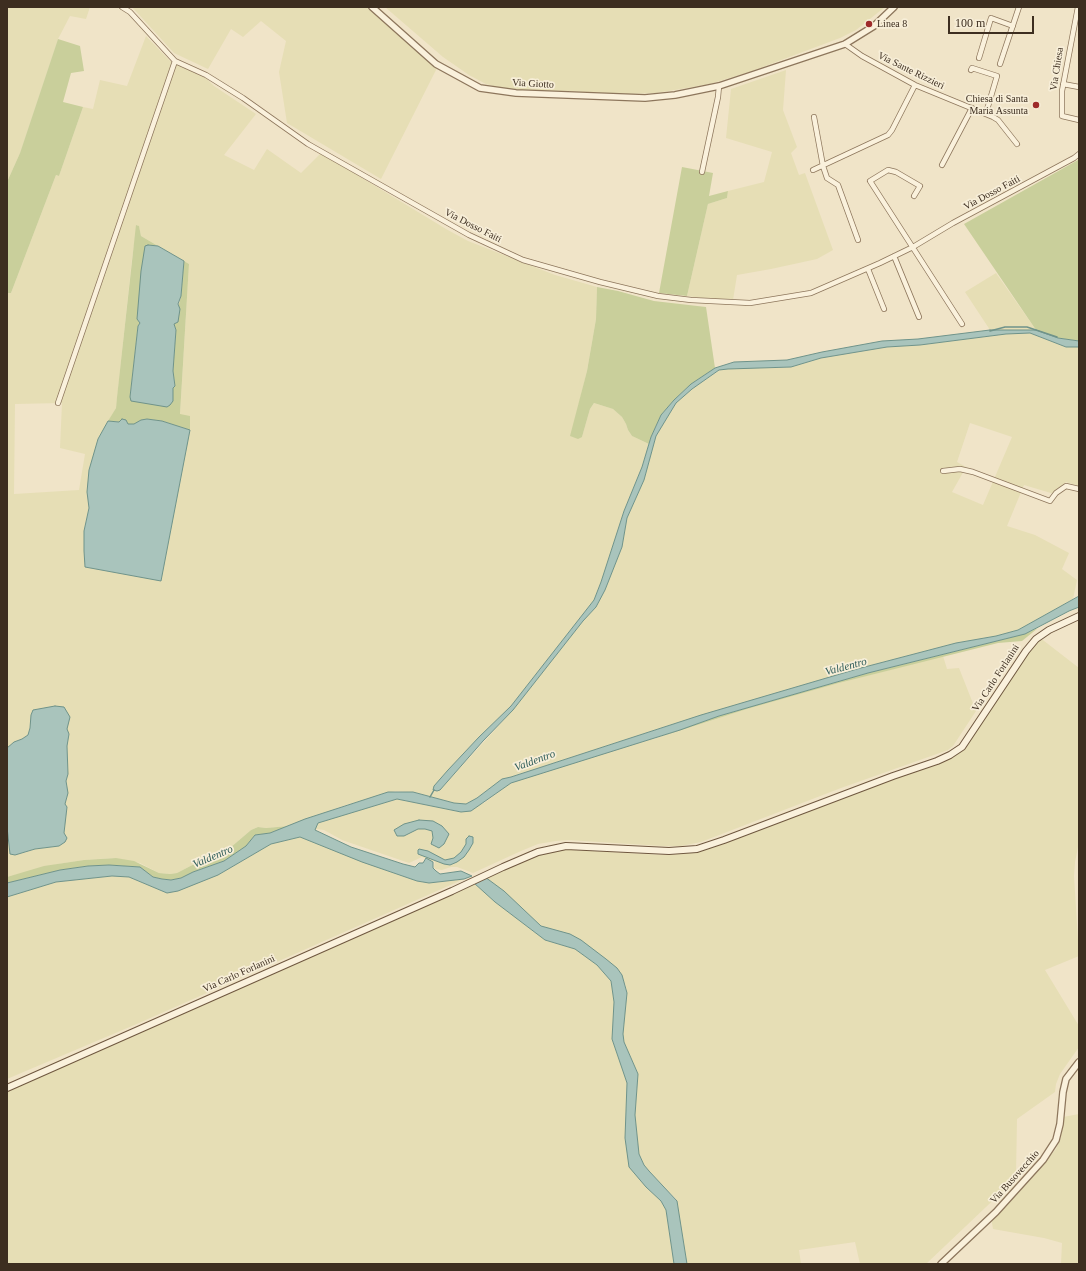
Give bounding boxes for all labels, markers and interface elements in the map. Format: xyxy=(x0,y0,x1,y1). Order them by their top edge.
scale bar xyxy=(950,8,1036,34)
text: 100 m xyxy=(955,16,985,30)
place label: Linea 8 xyxy=(877,18,907,30)
marker: Linea 8 xyxy=(864,19,874,29)
street label: Via Chiesa xyxy=(1048,47,1066,91)
street label: Via Sante Rizzieri xyxy=(876,50,946,92)
street label: Via Giotto xyxy=(512,77,554,91)
place label: Chiesa di Santa Maria Assunta xyxy=(966,93,1028,116)
marker: Chiesa di Santa Maria Assunta xyxy=(1031,100,1041,110)
street label: Via Dosso Faiti xyxy=(962,173,1022,213)
street label: Via Dosso Faiti xyxy=(443,207,503,245)
street label: Via Carlo Forlanini xyxy=(970,642,1022,714)
water label: Valdentro xyxy=(824,655,868,679)
water label: Valdentro xyxy=(513,748,557,774)
water label: Valdentro xyxy=(191,843,235,871)
street label: Via Carlo Forlanini xyxy=(201,953,277,995)
street label: Via Busovecchio xyxy=(988,1148,1042,1206)

